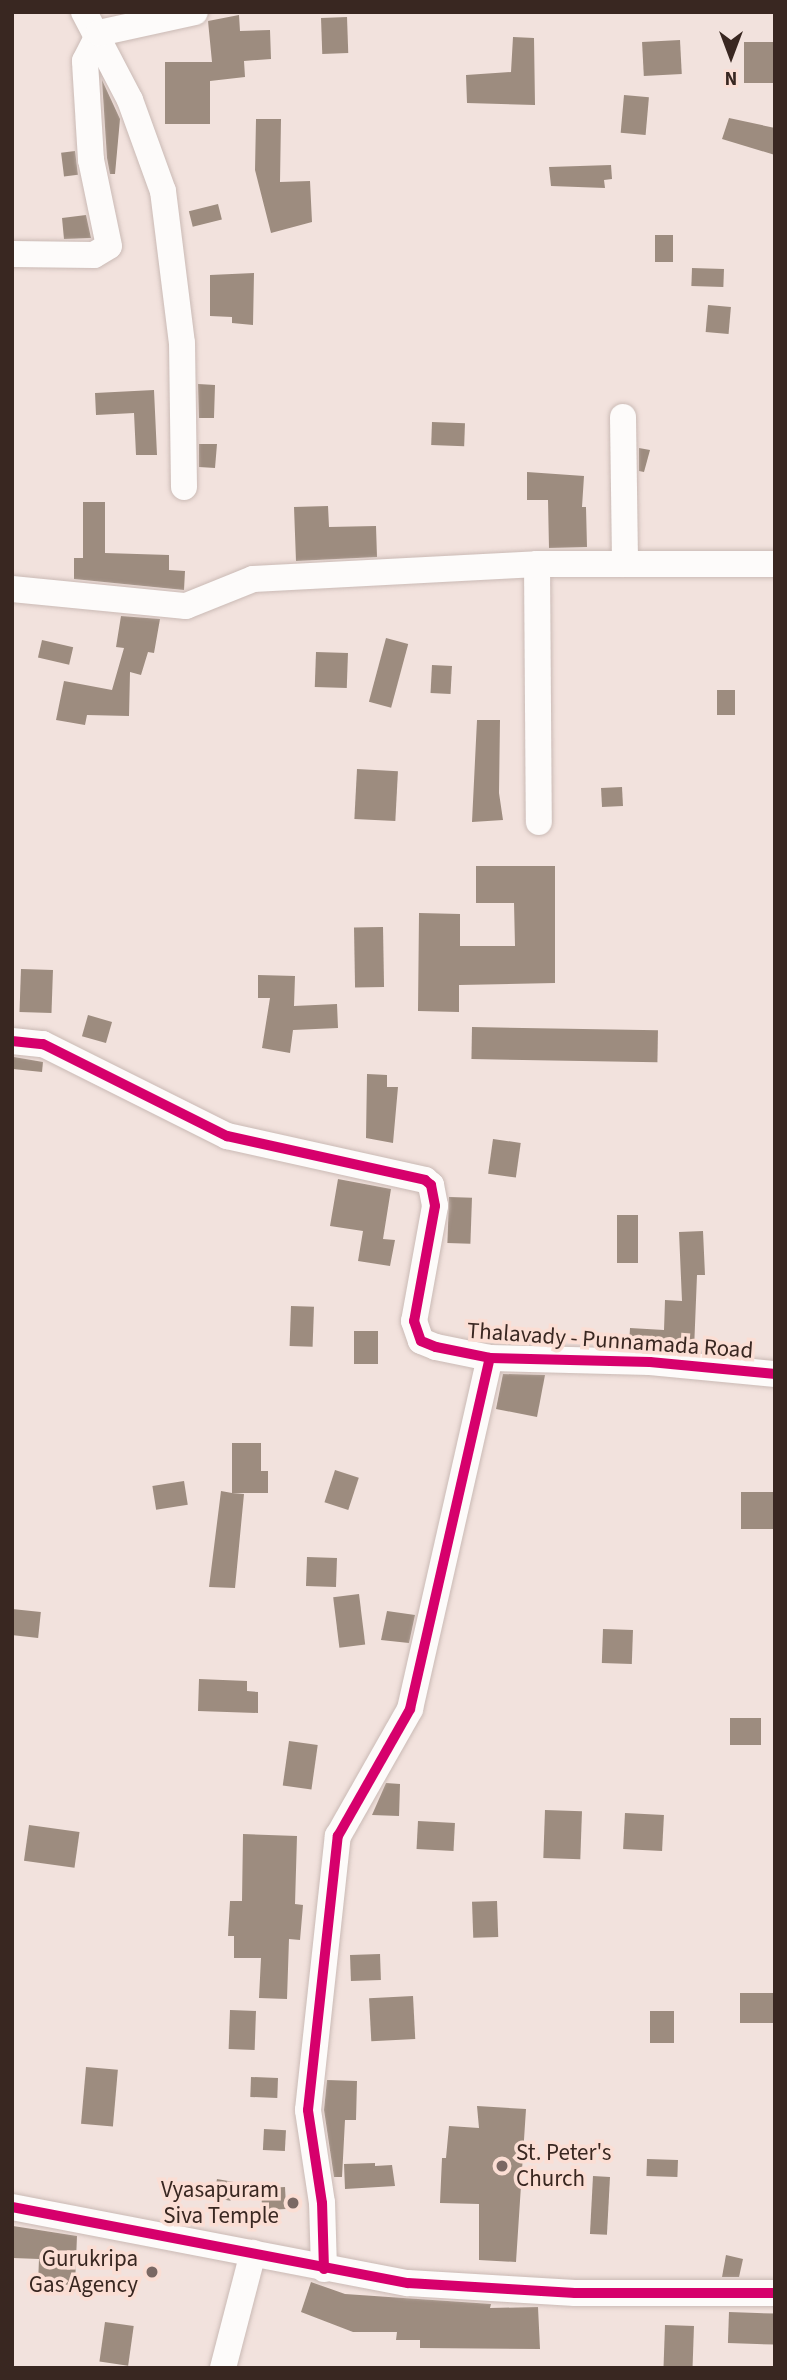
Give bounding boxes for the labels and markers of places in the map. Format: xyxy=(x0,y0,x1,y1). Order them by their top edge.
place label: St. Peter's Church xyxy=(516,2139,611,2193)
marker: St. Peter's Church xyxy=(494,2158,510,2174)
place label: Vyasapuram Siva Temple xyxy=(161,2176,279,2230)
marker: Vyasapuram Siva Temple xyxy=(285,2195,301,2211)
place label: Gurukripa Gas Agency xyxy=(29,2245,138,2299)
marker: Gurukripa Gas Agency xyxy=(144,2264,160,2280)

